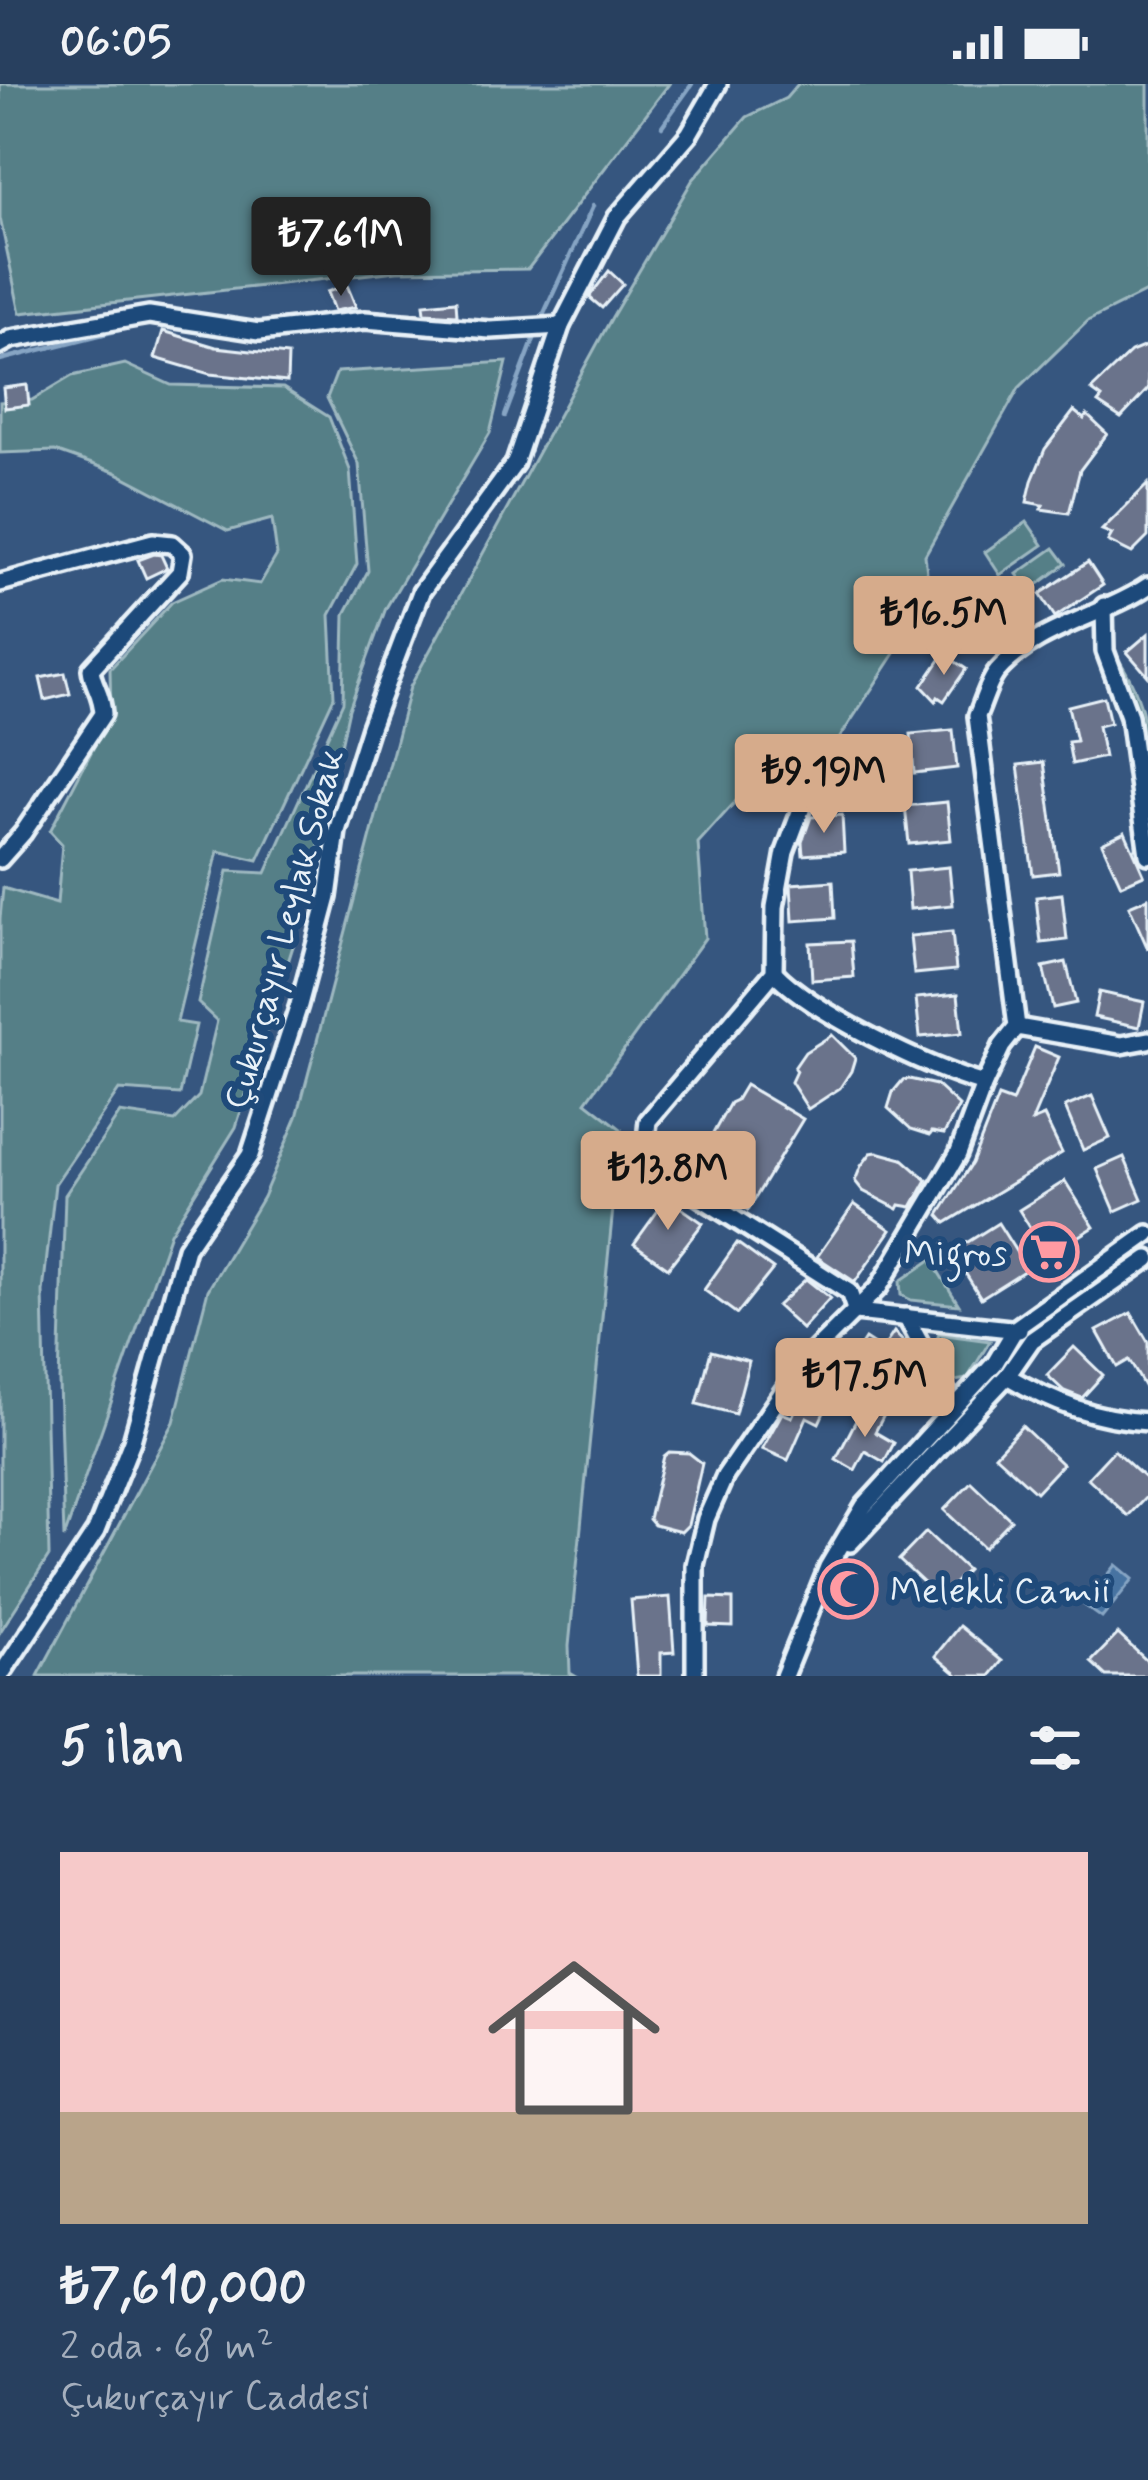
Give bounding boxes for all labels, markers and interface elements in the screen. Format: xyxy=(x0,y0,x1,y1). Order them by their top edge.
text: 06:05 xyxy=(60,13,171,72)
pin: ₺7.61M xyxy=(243,197,439,299)
text: ₺7.61M xyxy=(278,210,404,261)
pin: ₺16.5M xyxy=(846,576,1042,678)
text: ₺16.5M xyxy=(880,589,1008,640)
pin: ₺9.19M xyxy=(726,734,922,836)
street label: Çukurçayır Leylak Sokak xyxy=(216,744,357,1115)
text: ₺9.19M xyxy=(762,747,886,798)
pin: ₺13.8M xyxy=(570,1131,766,1233)
text: ₺13.8M xyxy=(608,1144,728,1195)
supermarket icon: Migros xyxy=(1018,1221,1080,1283)
place label: Migros xyxy=(904,1232,1007,1282)
pin: ₺17.5M xyxy=(767,1338,963,1440)
text: ₺17.5M xyxy=(802,1351,928,1402)
mosque icon: Melekli Camii xyxy=(817,1558,879,1620)
place label: Melekli Camii xyxy=(890,1569,1110,1616)
text: 5 ilan xyxy=(60,1715,184,1781)
icon: filters xyxy=(1022,1715,1088,1781)
icon: home xyxy=(466,1930,682,2146)
text: ₺7,610,000 xyxy=(60,2256,307,2322)
text: 2 oda · 68 m² xyxy=(60,2322,273,2373)
text: Çukurçayır Caddesi xyxy=(60,2373,370,2424)

